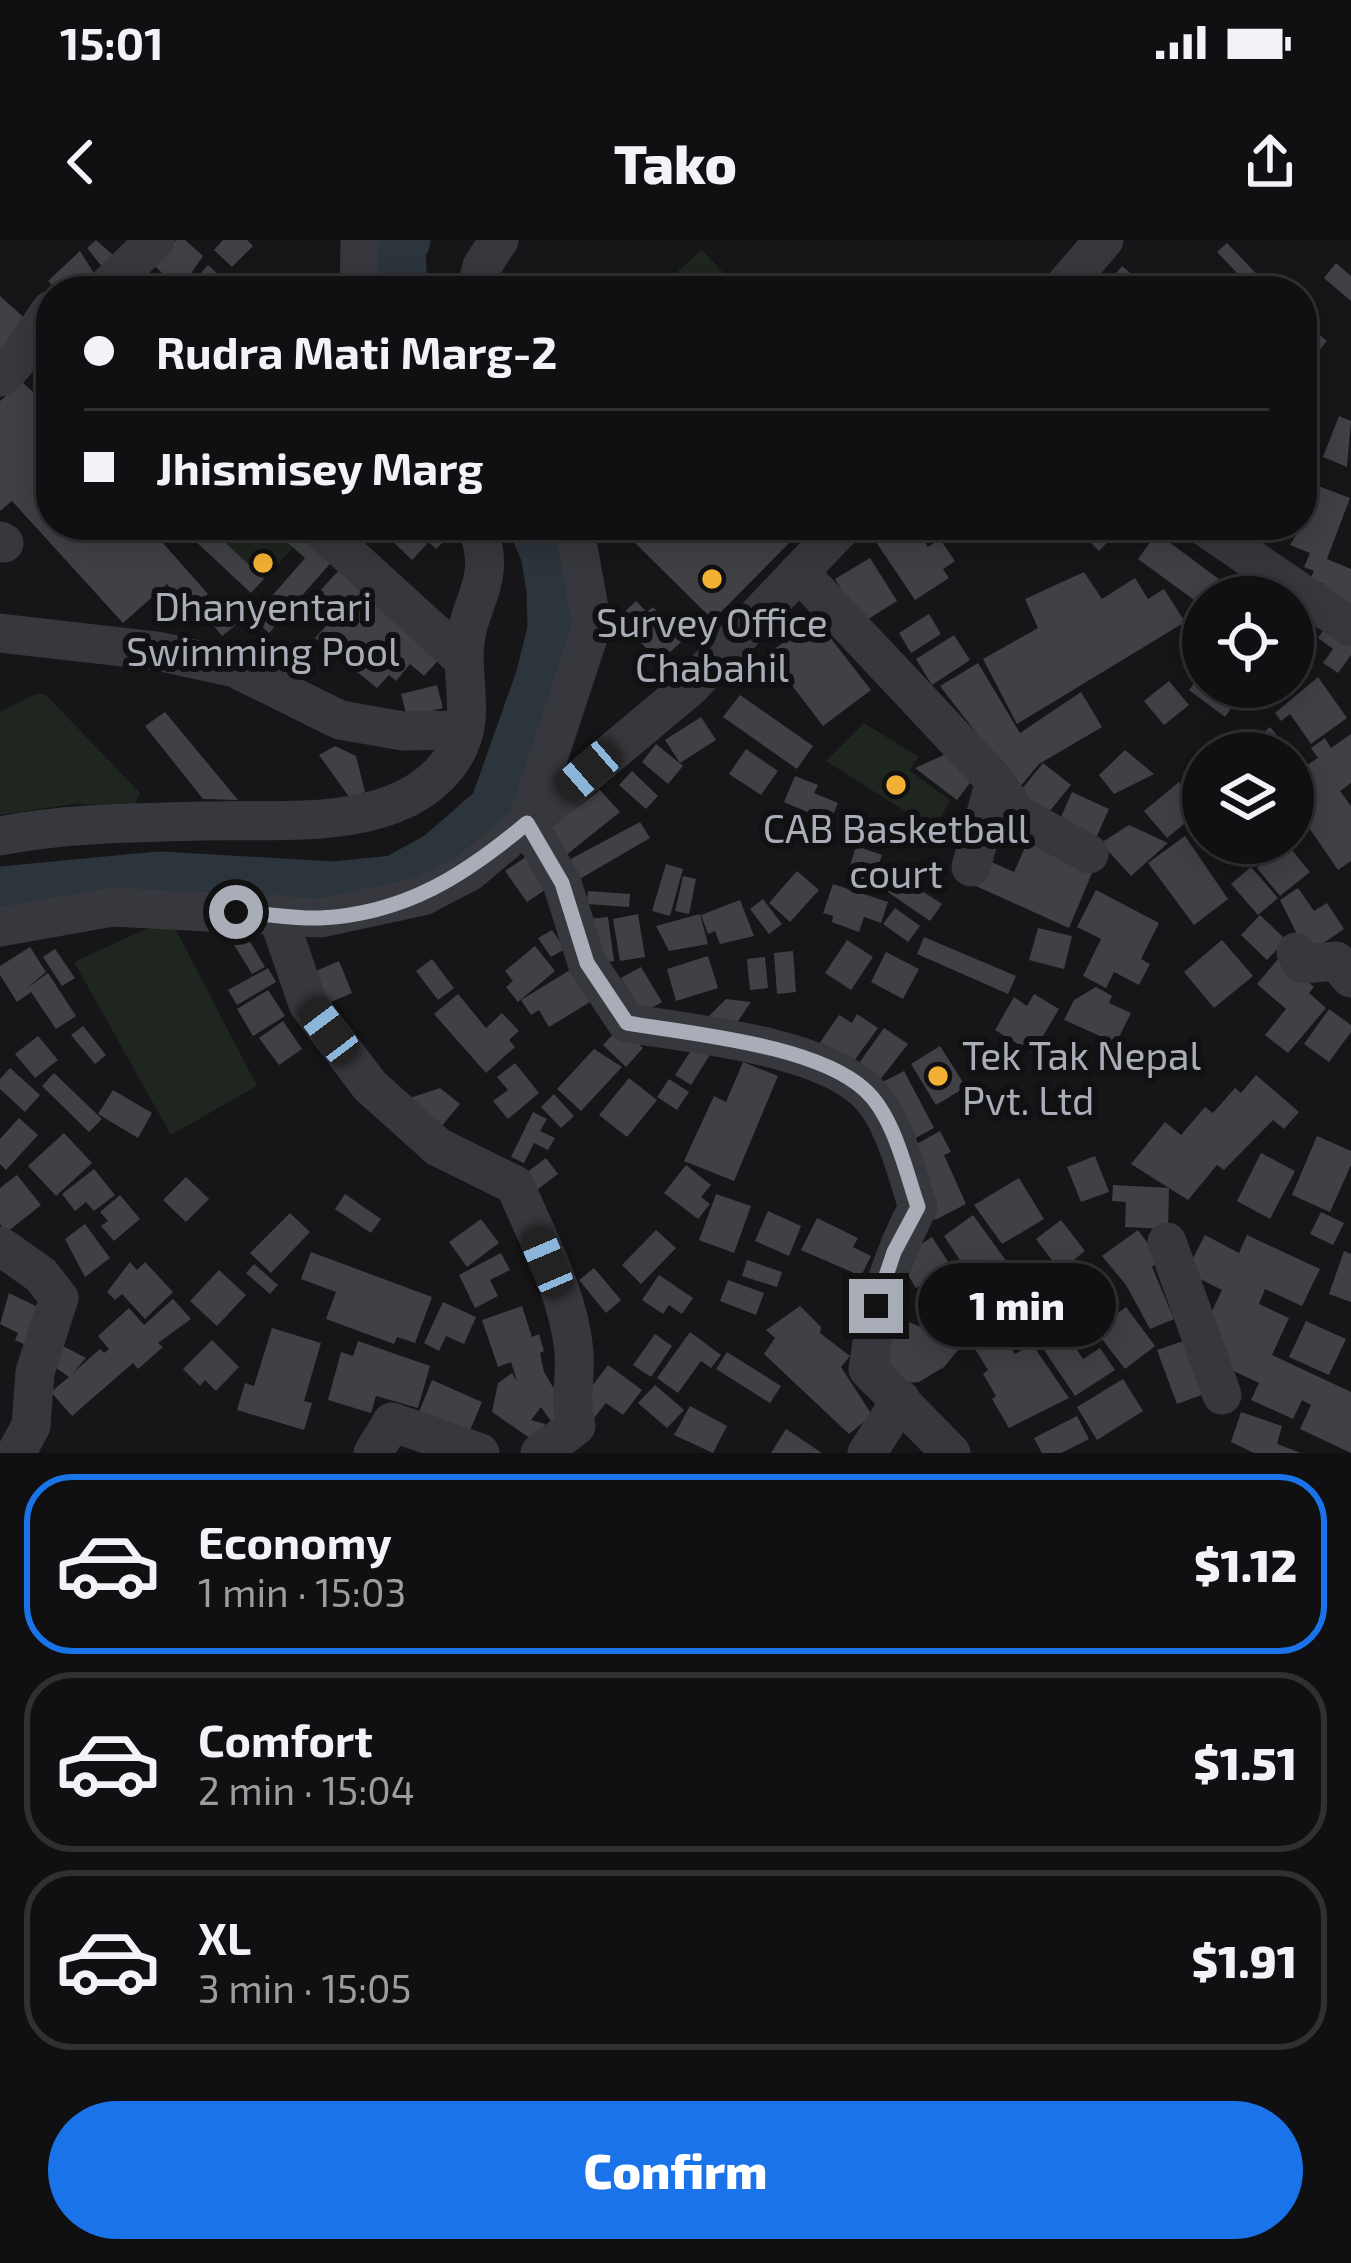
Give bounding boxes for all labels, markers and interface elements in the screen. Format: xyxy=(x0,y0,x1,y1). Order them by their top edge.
text: 15:01 xyxy=(60,15,164,69)
icon: back xyxy=(48,129,114,195)
icon: share xyxy=(1237,129,1303,195)
text: Tako xyxy=(614,130,737,195)
text: Rudra Mati Marg-2 xyxy=(156,324,557,378)
text: Jhismisey Marg xyxy=(156,440,484,494)
marker: Dhanyentari Swimming Pool xyxy=(250,550,276,576)
marker: Survey Office Chabahil xyxy=(699,566,725,592)
map controls xyxy=(1182,576,1314,864)
button: locate xyxy=(1182,576,1314,708)
place label: Dhanyentari Swimming Pool xyxy=(126,582,400,674)
place label: Survey Office Chabahil xyxy=(596,598,828,690)
button: layers xyxy=(1182,732,1314,864)
car xyxy=(549,734,627,808)
marker: CAB Basketball court xyxy=(883,772,909,798)
place label: CAB Basketball court xyxy=(763,804,1030,896)
route start xyxy=(209,885,263,939)
car xyxy=(293,991,365,1071)
place label: Tek Tak Nepal Pvt. Ltd xyxy=(962,1031,1202,1123)
marker: Tek Tak Nepal Pvt. Ltd xyxy=(925,1063,951,1089)
car xyxy=(516,1222,578,1302)
callout: 1 min xyxy=(918,1264,1116,1348)
route end xyxy=(849,1279,903,1333)
text: 1 min xyxy=(969,1281,1065,1328)
icon: car xyxy=(54,1510,162,1618)
text: Economy xyxy=(198,1514,392,1568)
text: $1.12 xyxy=(1194,1537,1297,1591)
text: 1 min · 15:03 xyxy=(198,1568,406,1615)
icon: car xyxy=(54,1708,162,1816)
text: Comfort xyxy=(198,1712,373,1766)
text: $1.51 xyxy=(1193,1735,1297,1789)
text: 2 min · 15:04 xyxy=(198,1766,415,1813)
icon: car xyxy=(54,1906,162,2014)
text: XL xyxy=(198,1910,251,1964)
text: $1.91 xyxy=(1192,1933,1297,1987)
text: 3 min · 15:05 xyxy=(198,1964,412,2011)
button: Confirm xyxy=(48,2101,1303,2239)

